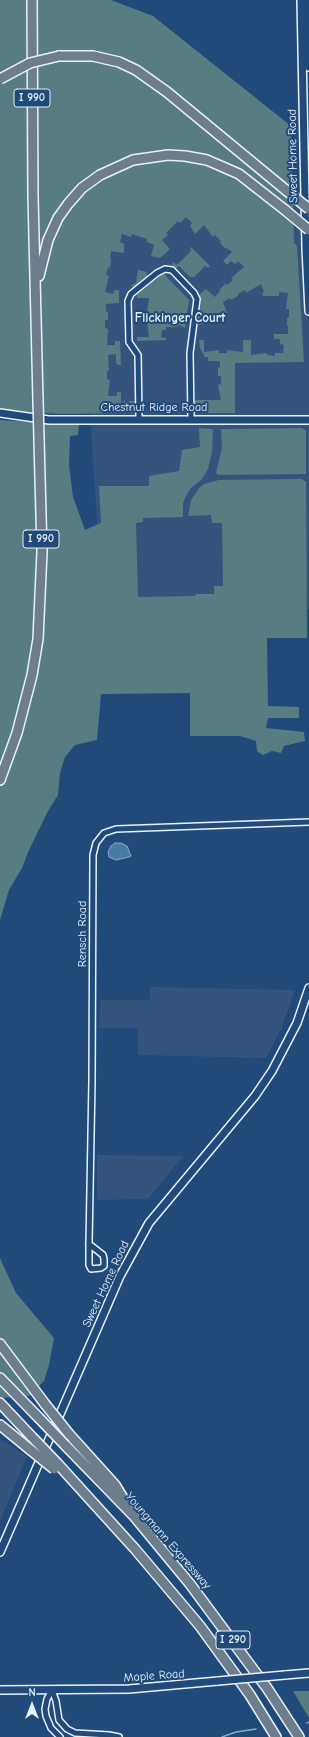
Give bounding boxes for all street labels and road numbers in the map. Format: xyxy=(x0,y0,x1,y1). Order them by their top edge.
road number: I 990 xyxy=(14,89,50,107)
street label: Sweet Home Road xyxy=(285,109,301,203)
street label: Chestnut Ridge Road xyxy=(101,401,207,415)
road number: I 990 xyxy=(23,530,59,548)
street label: Rensch Road xyxy=(76,901,90,967)
street label: Sweet Home Road xyxy=(80,1238,132,1330)
street label: Youngmann Expressway xyxy=(122,1490,214,1592)
road number: I 290 xyxy=(216,1631,250,1649)
street label: Maple Road xyxy=(123,1667,185,1685)

